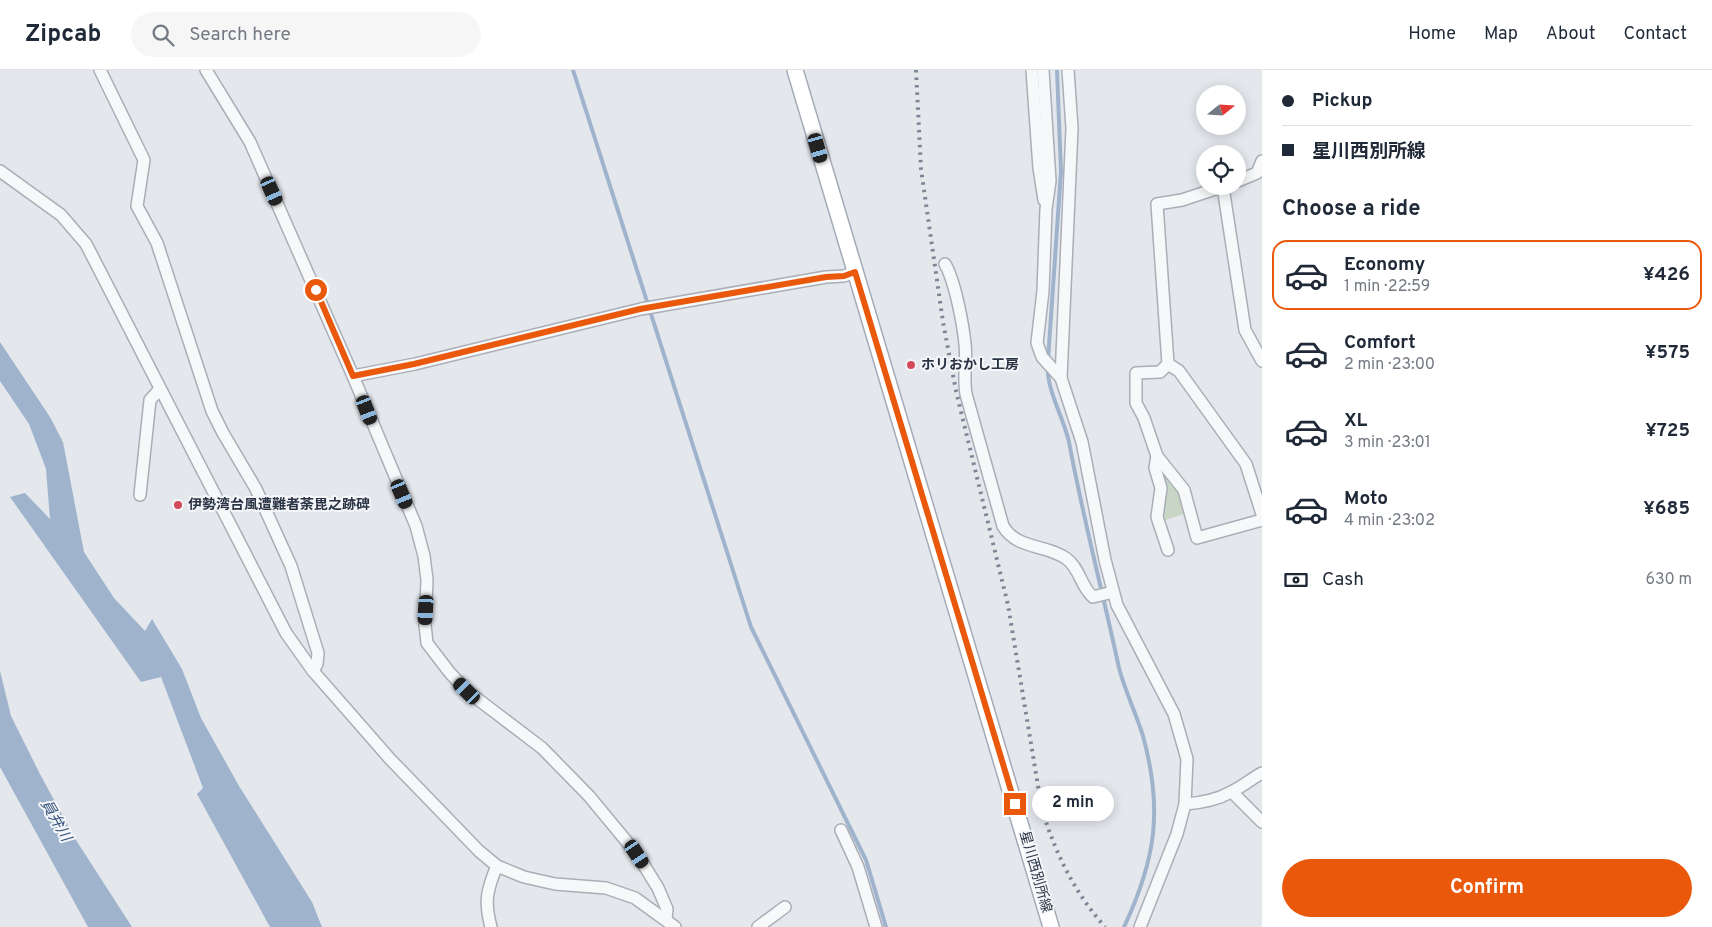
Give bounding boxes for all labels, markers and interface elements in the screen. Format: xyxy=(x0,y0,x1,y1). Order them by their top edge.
search box xyxy=(131,12,481,57)
text: Zipcab xyxy=(25,20,101,50)
icon: search xyxy=(149,21,177,49)
text: Search here xyxy=(189,23,291,47)
text: Home xyxy=(1408,23,1456,46)
text: Map xyxy=(1484,23,1518,46)
text: About xyxy=(1546,23,1595,46)
text: Contact xyxy=(1623,23,1687,46)
north arrow xyxy=(1196,85,1246,135)
map controls xyxy=(1196,85,1246,195)
text: Pickup xyxy=(1312,89,1372,113)
car xyxy=(806,132,829,164)
text: 星川西別所線 xyxy=(1312,140,1426,164)
button: locate xyxy=(1196,145,1246,195)
car xyxy=(259,174,284,208)
text: Choose a ride xyxy=(1282,196,1420,223)
icon: car xyxy=(1284,253,1329,298)
text: Economy xyxy=(1344,253,1425,277)
text: ¥426 xyxy=(1643,263,1690,287)
text: 1 min · 22:59 xyxy=(1344,277,1430,297)
route start xyxy=(305,279,327,301)
icon: car xyxy=(1284,331,1329,376)
text: Comfort xyxy=(1344,331,1416,355)
text: ¥575 xyxy=(1645,341,1690,365)
text: 2 min · 23:00 xyxy=(1344,355,1435,375)
place label: ホリおかし工房 xyxy=(921,357,1019,374)
marker: ホリおかし工房 xyxy=(905,359,917,371)
car xyxy=(354,393,379,427)
icon: car xyxy=(1284,409,1329,454)
text: XL xyxy=(1344,409,1367,433)
text: ¥725 xyxy=(1645,419,1690,443)
text: 3 min · 23:01 xyxy=(1344,433,1431,453)
car xyxy=(389,477,414,511)
icon: car xyxy=(1284,487,1329,532)
text: Moto xyxy=(1344,487,1388,511)
place label: 伊勢湾台風遭難者荼毘之跡碑 xyxy=(188,496,370,514)
text: ¥685 xyxy=(1643,497,1690,521)
marker: 伊勢湾台風遭難者荼毘之跡碑 xyxy=(172,499,184,511)
text: 4 min · 23:02 xyxy=(1344,511,1435,531)
icon: cash xyxy=(1282,566,1310,594)
text: Cash xyxy=(1322,568,1364,592)
text: 630 m xyxy=(1645,570,1692,590)
car xyxy=(417,595,434,625)
car xyxy=(451,675,482,707)
callout: 2 min xyxy=(1032,786,1115,822)
route end xyxy=(1004,793,1026,815)
text: 2 min xyxy=(1052,793,1094,813)
water label: 員弁川 xyxy=(36,797,75,847)
street label: 星川西別所線 xyxy=(1015,829,1055,915)
car xyxy=(622,837,651,871)
button: Confirm xyxy=(1282,859,1692,917)

